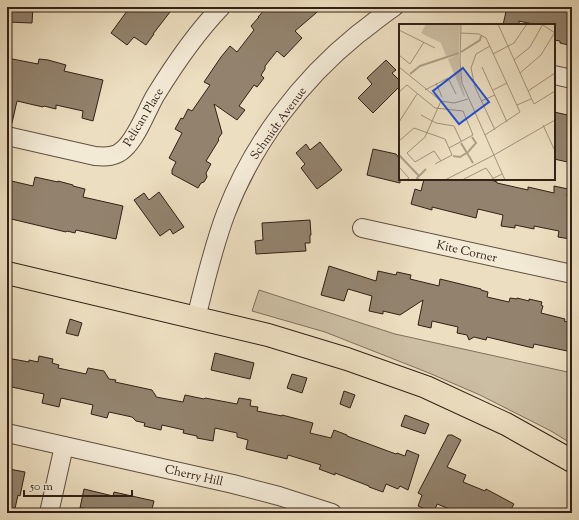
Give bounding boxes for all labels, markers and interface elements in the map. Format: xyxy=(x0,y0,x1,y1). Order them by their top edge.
inset map xyxy=(399,24,555,180)
street label: Schmidt Avenue xyxy=(246,83,312,164)
street label: Pelican Place xyxy=(119,84,169,150)
street label: Kite Corner xyxy=(435,236,499,268)
street label: Cherry Hill xyxy=(163,461,225,492)
scale bar xyxy=(24,472,132,498)
text: 50 m xyxy=(29,478,53,496)

